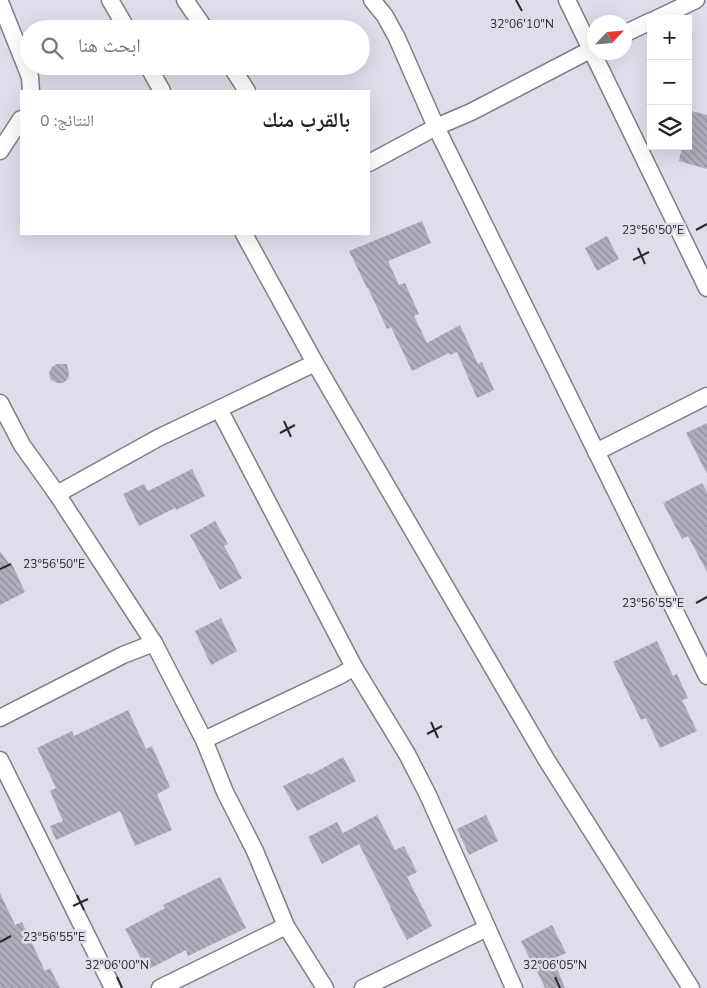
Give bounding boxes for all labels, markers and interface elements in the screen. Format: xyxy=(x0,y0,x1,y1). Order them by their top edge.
north arrow xyxy=(587,15,632,60)
map controls xyxy=(647,15,692,150)
button: + xyxy=(647,15,692,60)
text: 32°06'10"N xyxy=(490,16,554,32)
search box xyxy=(20,20,370,75)
text: ابحث هنا xyxy=(78,33,141,59)
icon: search xyxy=(38,34,66,62)
button: − xyxy=(647,60,692,105)
button: layers xyxy=(647,105,692,150)
text: بالقرب منك xyxy=(262,106,350,134)
text: النتائج: 0 xyxy=(40,110,94,132)
text: 23°56'50"E xyxy=(622,222,684,238)
text: 23°56'50"E xyxy=(23,556,85,572)
text: 23°56'55"E xyxy=(622,595,684,611)
text: 23°56'55"E xyxy=(23,929,85,945)
text: 32°06'00"N xyxy=(85,957,149,973)
text: 32°06'05"N xyxy=(523,957,587,973)

